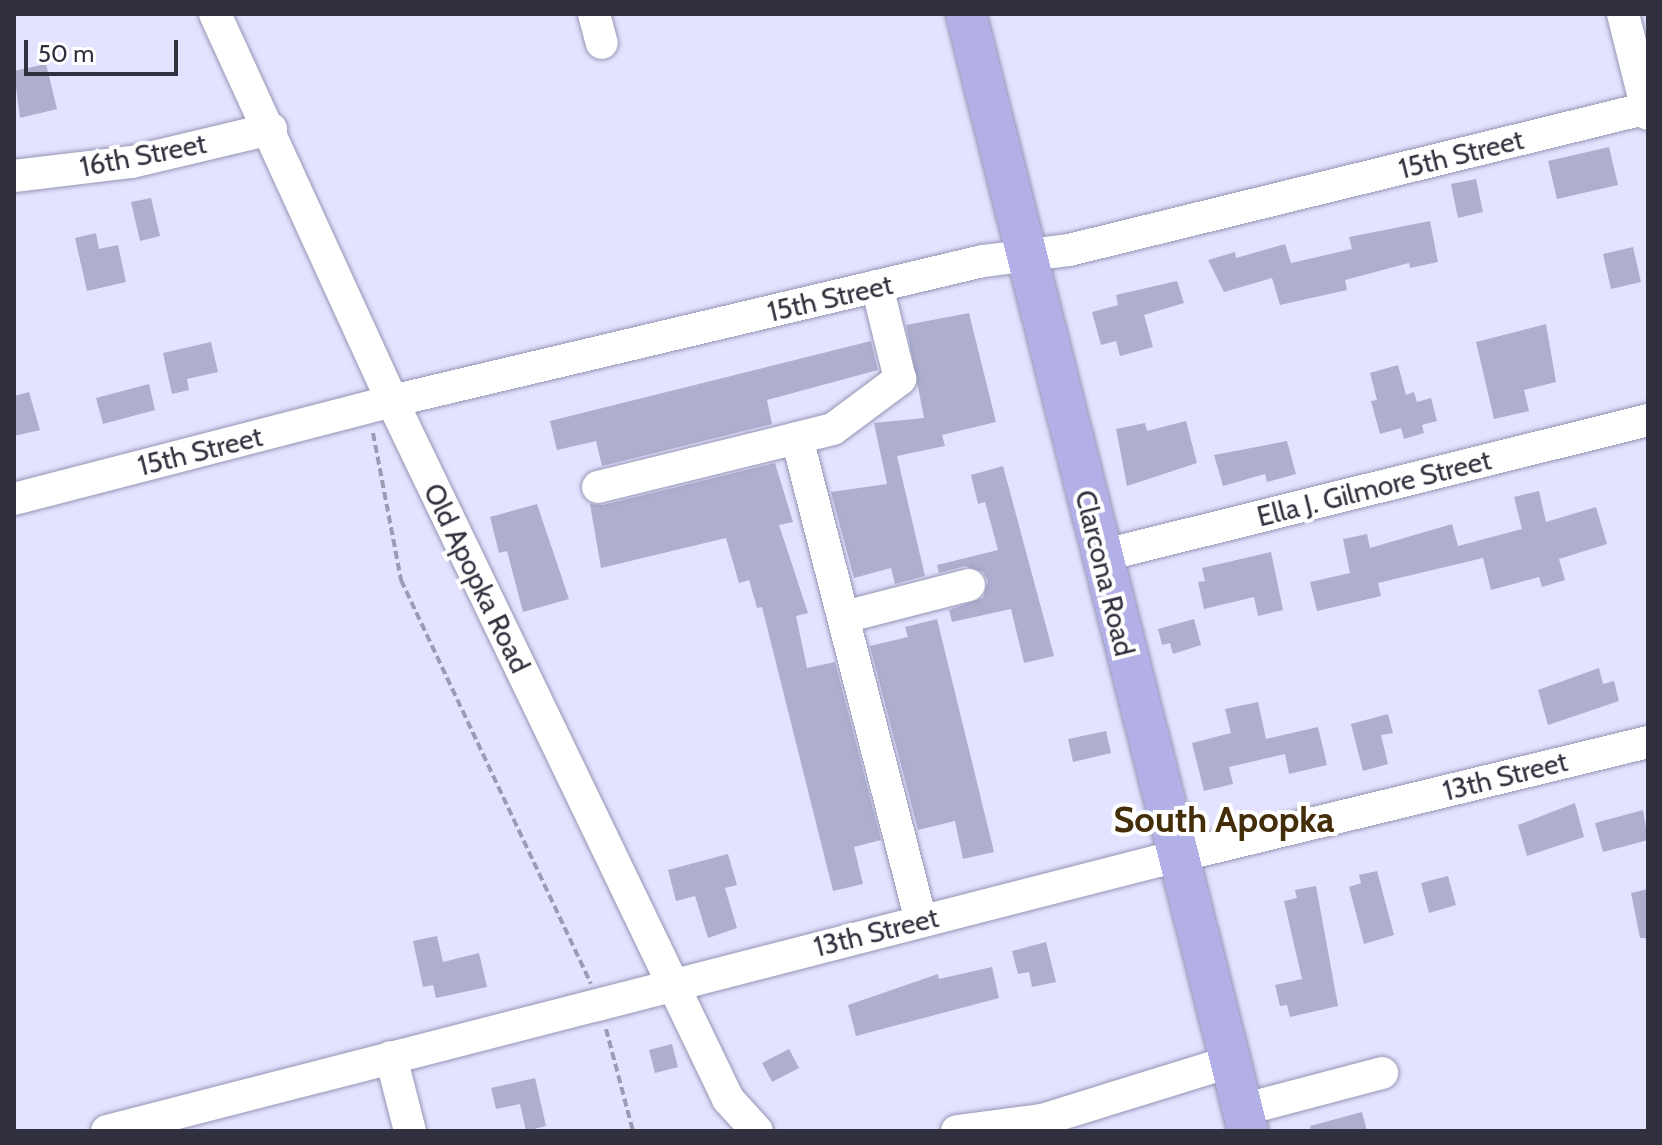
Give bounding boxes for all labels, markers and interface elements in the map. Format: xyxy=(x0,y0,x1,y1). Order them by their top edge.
scale bar xyxy=(28,24,182,74)
text: 50 m xyxy=(38,39,94,68)
street label: 15th Street xyxy=(1395,122,1527,186)
street label: 16th Street xyxy=(77,126,209,184)
street label: 15th Street xyxy=(764,267,896,329)
street label: 15th Street xyxy=(134,419,266,483)
street label: Ella J. Gilmore Street xyxy=(1254,443,1494,533)
street label: Old Apopka Road xyxy=(417,478,537,678)
street label: Clarcona Road xyxy=(1068,487,1142,659)
street label: 13th Street xyxy=(1439,744,1571,808)
district label: South Apopka xyxy=(1113,798,1335,842)
street label: 13th Street xyxy=(810,900,942,964)

